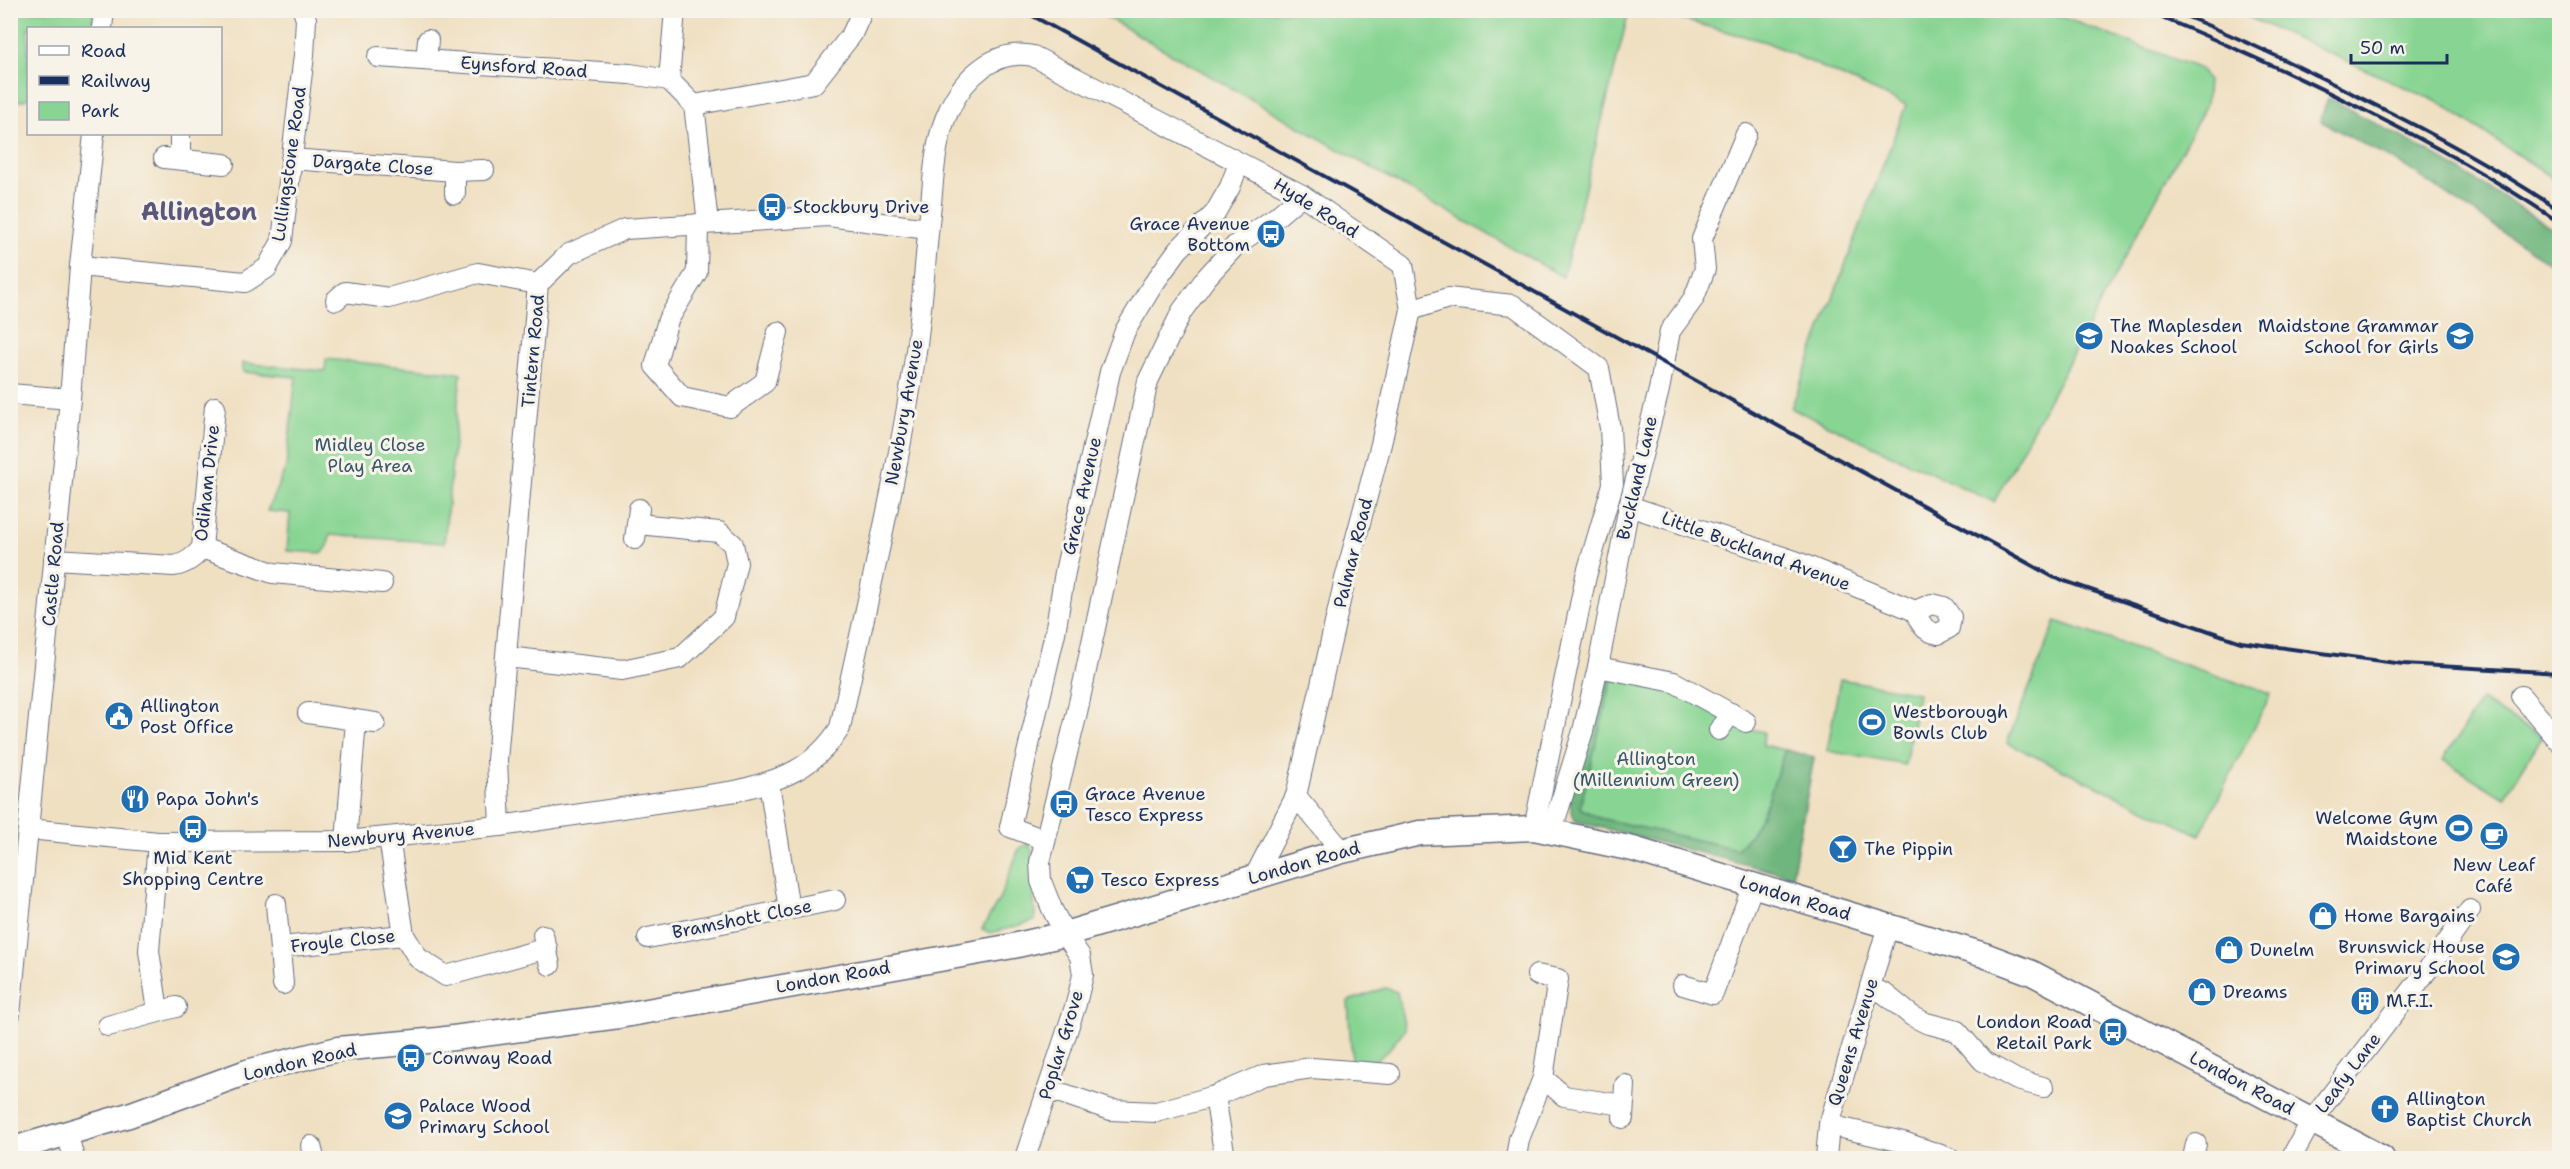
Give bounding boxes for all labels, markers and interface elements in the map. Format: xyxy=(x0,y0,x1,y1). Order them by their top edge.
legend xyxy=(27,27,222,135)
scale bar xyxy=(2351,27,2447,65)
text: 50 m xyxy=(2360,36,2405,60)
text: Road xyxy=(81,39,126,63)
street label: Eynsford Road xyxy=(460,51,588,83)
text: Railway xyxy=(81,69,151,93)
street label: Lullingstone Road xyxy=(266,85,312,243)
text: Park xyxy=(81,99,120,123)
street label: Dargate Close xyxy=(312,149,434,181)
street label: Hyde Road xyxy=(1269,172,1363,244)
bus stop icon: Stockbury Drive xyxy=(756,191,788,223)
place label: Stockbury Drive xyxy=(793,195,930,219)
district label: Allington xyxy=(141,196,257,228)
place label: Grace Avenue Bottom xyxy=(1129,212,1250,257)
bus stop icon: Grace Avenue Bottom xyxy=(1255,218,1287,250)
street label: Tintern Road xyxy=(516,293,550,409)
place label: The Maplesden Noakes School xyxy=(2110,314,2242,359)
place label: Maidstone Grammar School for Girls xyxy=(2258,314,2439,359)
school or university icon: The Maplesden Noakes School xyxy=(2073,320,2105,352)
school or university icon: Maidstone Grammar School for Girls xyxy=(2444,320,2476,352)
street label: Newbury Avenue xyxy=(879,337,929,487)
street label: Buckland Lane xyxy=(1611,414,1663,542)
street label: Odiham Drive xyxy=(189,423,225,543)
park label: Midley Close Play Area xyxy=(315,433,425,478)
street label: Grace Avenue xyxy=(1057,435,1107,557)
street label: Palmar Road xyxy=(1328,496,1378,610)
street label: Little Buckland Avenue xyxy=(1658,506,1854,596)
street label: Castle Road xyxy=(36,521,70,627)
place label: Allington Post Office xyxy=(140,694,234,739)
public building icon: Allington Post Office xyxy=(103,700,135,732)
place label: Westborough Bowls Club xyxy=(1893,700,2008,745)
sports icon: Westborough Bowls Club xyxy=(1856,706,1888,738)
park label: Allington (Millennium Green) xyxy=(1573,747,1739,792)
place label: Grace Avenue Tesco Express xyxy=(1085,782,1206,827)
restaurant icon: Papa John's xyxy=(119,783,151,815)
place label: Papa John's xyxy=(156,787,259,811)
bus stop icon: Grace Avenue Tesco Express xyxy=(1048,788,1080,820)
place label: Welcome Gym Maidstone xyxy=(2315,806,2438,851)
sports icon: Welcome Gym Maidstone xyxy=(2443,812,2475,844)
bus stop icon: Mid Kent Shopping Centre xyxy=(177,813,209,845)
street label: Newbury Avenue xyxy=(326,817,476,853)
cafe icon: New Leaf Café xyxy=(2478,820,2510,852)
bar icon: The Pippin xyxy=(1827,833,1859,865)
street label: London Road xyxy=(1245,836,1363,890)
place label: The Pippin xyxy=(1864,837,1953,861)
place label: Mid Kent Shopping Centre xyxy=(122,846,264,891)
place label: New Leaf Café xyxy=(2453,853,2536,898)
supermarket icon: Tesco Express xyxy=(1064,864,1096,896)
place label: Tesco Express xyxy=(1101,868,1220,892)
street label: London Road xyxy=(1736,870,1854,926)
street label: Bramshott Close xyxy=(670,894,814,944)
shop icon: Home Bargains xyxy=(2307,900,2339,932)
place label: Home Bargains xyxy=(2344,904,2475,928)
street label: Froyle Close xyxy=(289,924,397,958)
shop icon: Dunelm xyxy=(2213,934,2245,966)
place label: Brunswick House Primary School xyxy=(2338,935,2486,980)
place label: Dunelm xyxy=(2250,938,2314,962)
school or university icon: Brunswick House Primary School xyxy=(2490,941,2522,973)
street label: London Road xyxy=(774,955,892,999)
street label: Queens Avenue xyxy=(1822,975,1884,1109)
shop icon: Dreams xyxy=(2186,976,2218,1008)
place label: Dreams xyxy=(2223,980,2288,1004)
building icon: M.F.I. xyxy=(2349,985,2381,1017)
street label: Poplar Grove xyxy=(1033,987,1089,1103)
place label: M.F.I. xyxy=(2386,989,2433,1013)
place label: London Road Retail Park xyxy=(1976,1010,2092,1055)
bus stop icon: London Road Retail Park xyxy=(2097,1016,2129,1048)
street label: Leafy Lane xyxy=(2310,1028,2386,1118)
street label: London Road xyxy=(241,1037,359,1087)
bus stop icon: Conway Road xyxy=(395,1042,427,1074)
street label: London Road xyxy=(2185,1045,2299,1121)
place label: Conway Road xyxy=(432,1046,552,1070)
place label: Allington Baptist Church xyxy=(2406,1087,2532,1132)
church icon: Allington Baptist Church xyxy=(2369,1093,2401,1125)
place label: Palace Wood Primary School xyxy=(419,1094,550,1139)
school or university icon: Palace Wood Primary School xyxy=(382,1100,414,1132)

